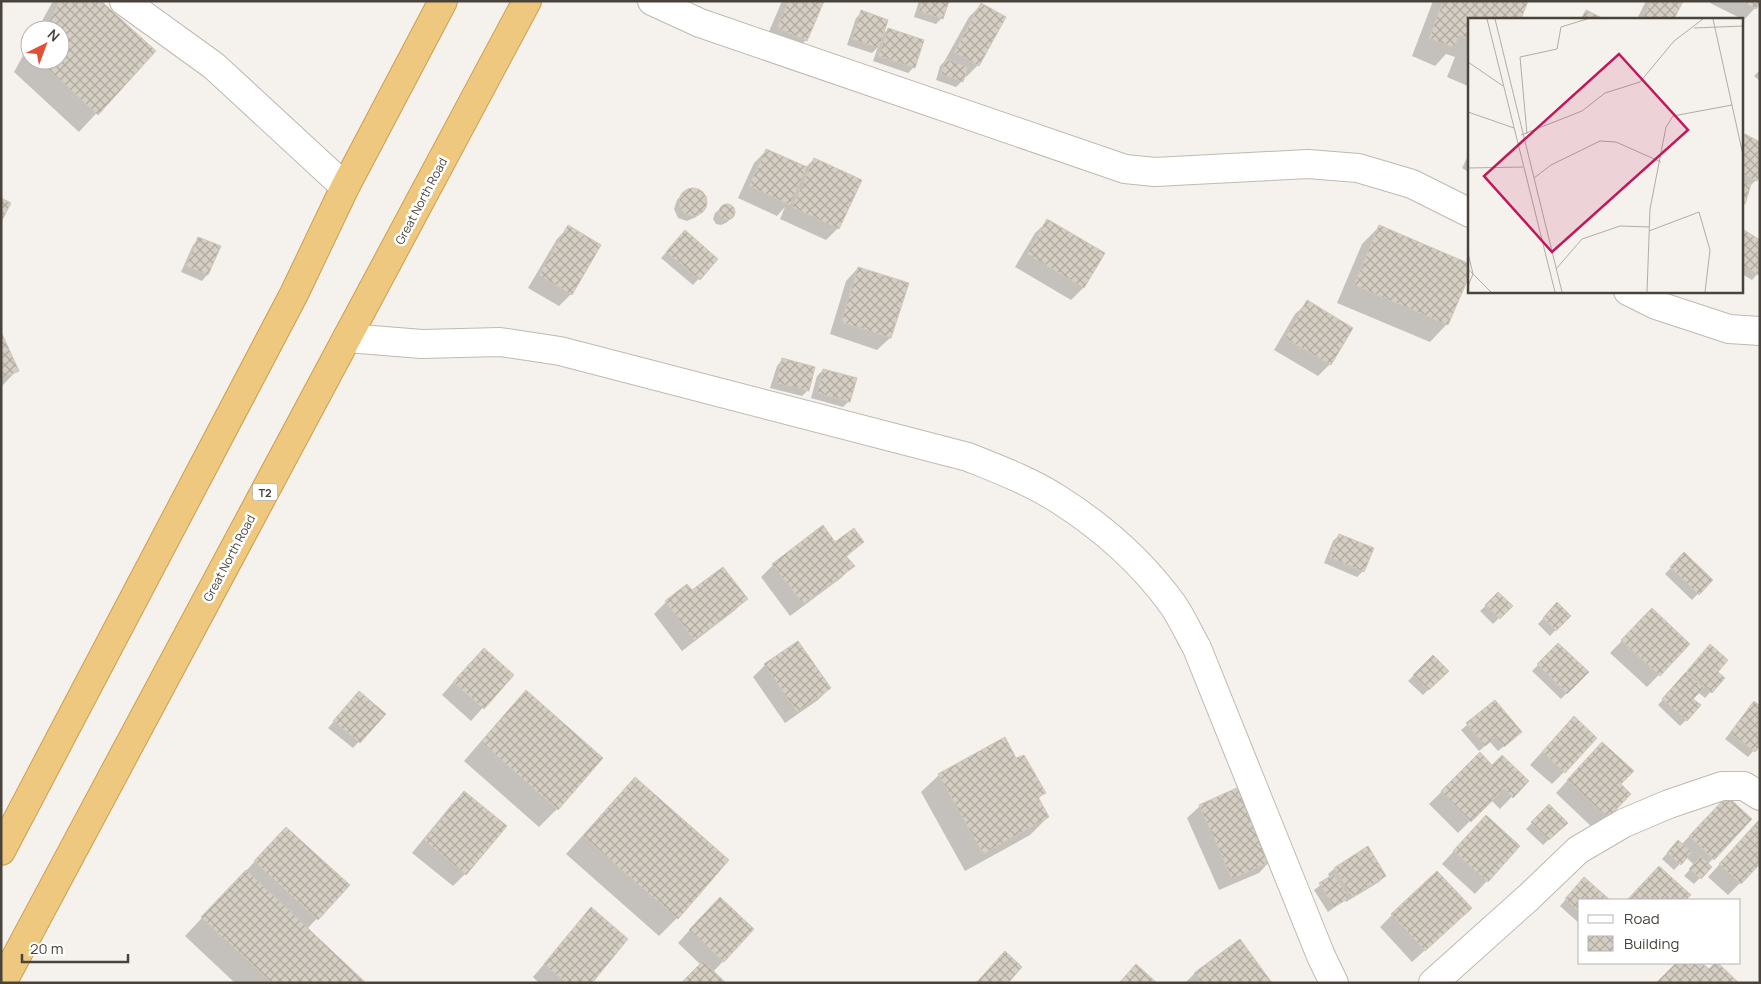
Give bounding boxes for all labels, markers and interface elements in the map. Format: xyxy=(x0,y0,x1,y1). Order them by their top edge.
inset map xyxy=(1468,18,1744,292)
north arrow xyxy=(20,20,70,70)
text: N xyxy=(44,25,64,45)
street label: Great North Road xyxy=(391,155,451,247)
road number: T2 xyxy=(252,484,278,501)
street label: Great North Road xyxy=(199,512,259,604)
legend xyxy=(1578,899,1741,964)
text: Road xyxy=(1624,908,1660,929)
scale bar xyxy=(22,932,129,964)
text: Building xyxy=(1624,933,1679,954)
text: 20 m xyxy=(30,938,63,959)

